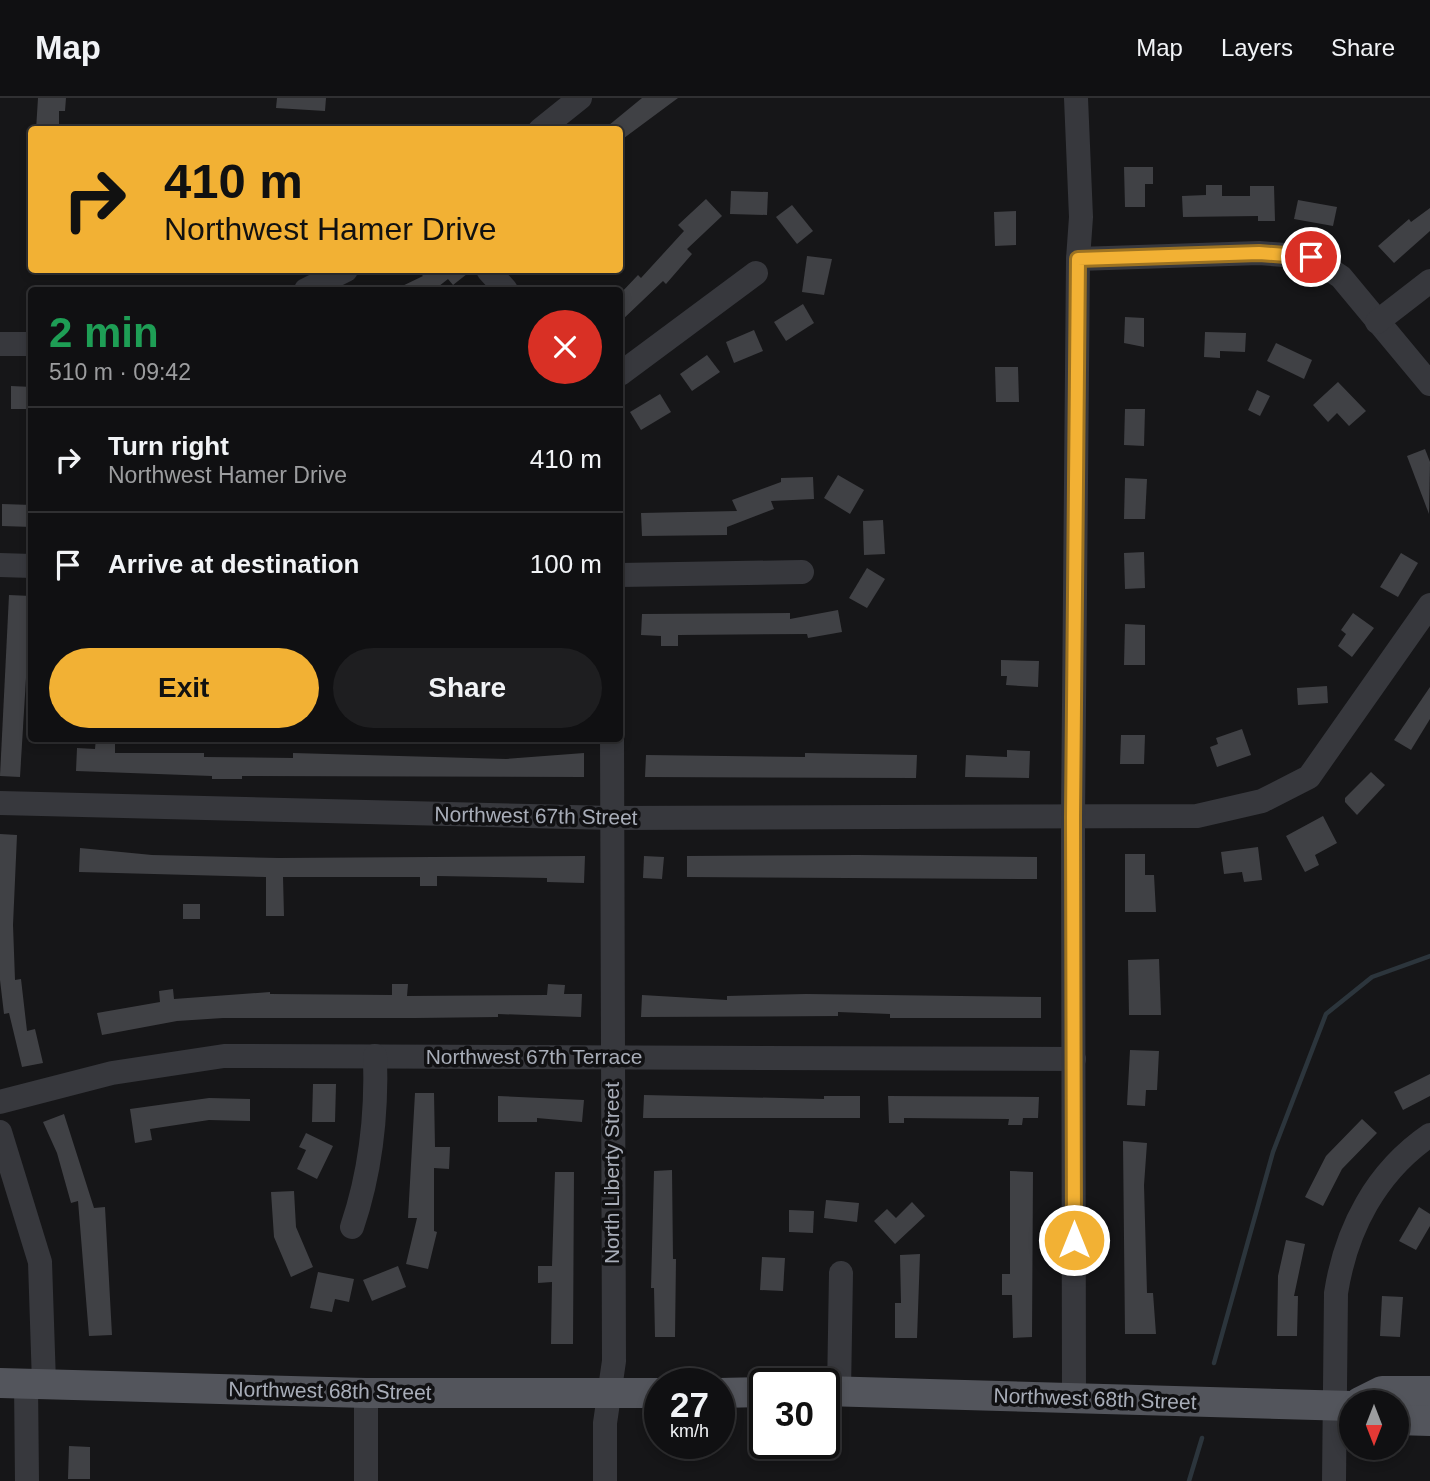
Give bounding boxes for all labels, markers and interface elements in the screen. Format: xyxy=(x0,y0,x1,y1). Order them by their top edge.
text: Map xyxy=(35,29,101,66)
text: Map xyxy=(1136,34,1183,61)
text: Layers xyxy=(1221,34,1293,61)
text: Share xyxy=(1331,34,1395,61)
icon: right xyxy=(49,154,140,245)
text: 410 m xyxy=(164,154,303,208)
text: Northwest Hamer Drive xyxy=(164,211,497,247)
pin xyxy=(1281,227,1341,287)
icon: arrive xyxy=(1292,238,1330,276)
text: 2 min xyxy=(49,309,159,356)
button: close xyxy=(528,310,602,384)
text: 510 m · 09:42 xyxy=(49,359,191,385)
text: Turn right xyxy=(108,431,229,461)
icon: right xyxy=(49,441,87,479)
text: 410 m xyxy=(530,444,602,474)
text: Northwest Hamer Drive xyxy=(108,462,347,488)
icon: arrive xyxy=(49,546,87,584)
text: Arrive at destination xyxy=(108,549,359,579)
text: 100 m xyxy=(530,549,602,579)
button: Exit xyxy=(49,648,319,728)
button: Share xyxy=(333,648,602,728)
street label: Northwest 67th Street xyxy=(434,802,638,829)
street label: Northwest 67th Terrace xyxy=(426,1045,642,1068)
street label: North Liberty Street xyxy=(600,1082,623,1264)
position arrow xyxy=(1037,1203,1111,1277)
speed limit sign: 30 xyxy=(749,1368,840,1459)
street label: Northwest 68th Street xyxy=(228,1377,432,1404)
street label: Northwest 68th Street xyxy=(993,1383,1197,1414)
text: 27 xyxy=(670,1385,709,1424)
north arrow xyxy=(1339,1390,1409,1460)
map controls xyxy=(1339,1390,1409,1460)
text: km/h xyxy=(670,1421,709,1441)

